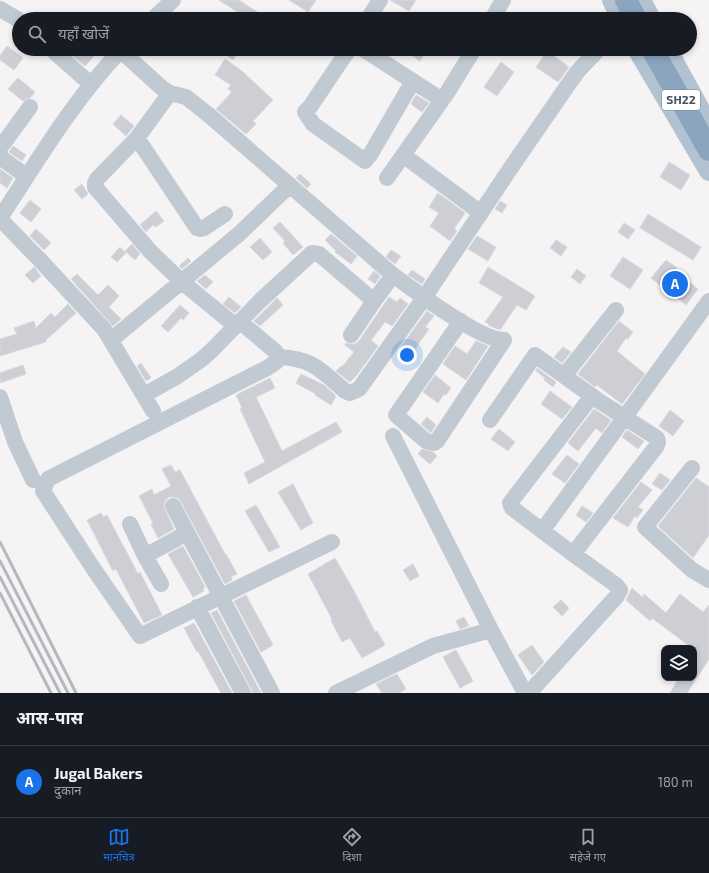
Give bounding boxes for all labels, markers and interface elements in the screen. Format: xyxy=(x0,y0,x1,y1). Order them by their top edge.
search box xyxy=(12,12,697,56)
icon: search xyxy=(26,23,48,45)
text: यहाँ खोजें xyxy=(58,24,109,42)
road number: SH22 xyxy=(662,90,700,110)
pin: A xyxy=(662,269,688,299)
your location xyxy=(397,345,417,365)
map controls xyxy=(661,645,697,681)
button: layers xyxy=(661,645,697,681)
text: आस-पास xyxy=(16,707,83,727)
text: Jugal Bakers xyxy=(54,764,143,782)
text: A xyxy=(25,774,33,790)
text: 180 m xyxy=(658,774,693,790)
text: दुकान xyxy=(54,782,81,798)
tab: मानचित्र xyxy=(103,826,135,865)
tab: दिशा xyxy=(341,826,363,865)
tab: सहेजे गए xyxy=(570,826,606,865)

